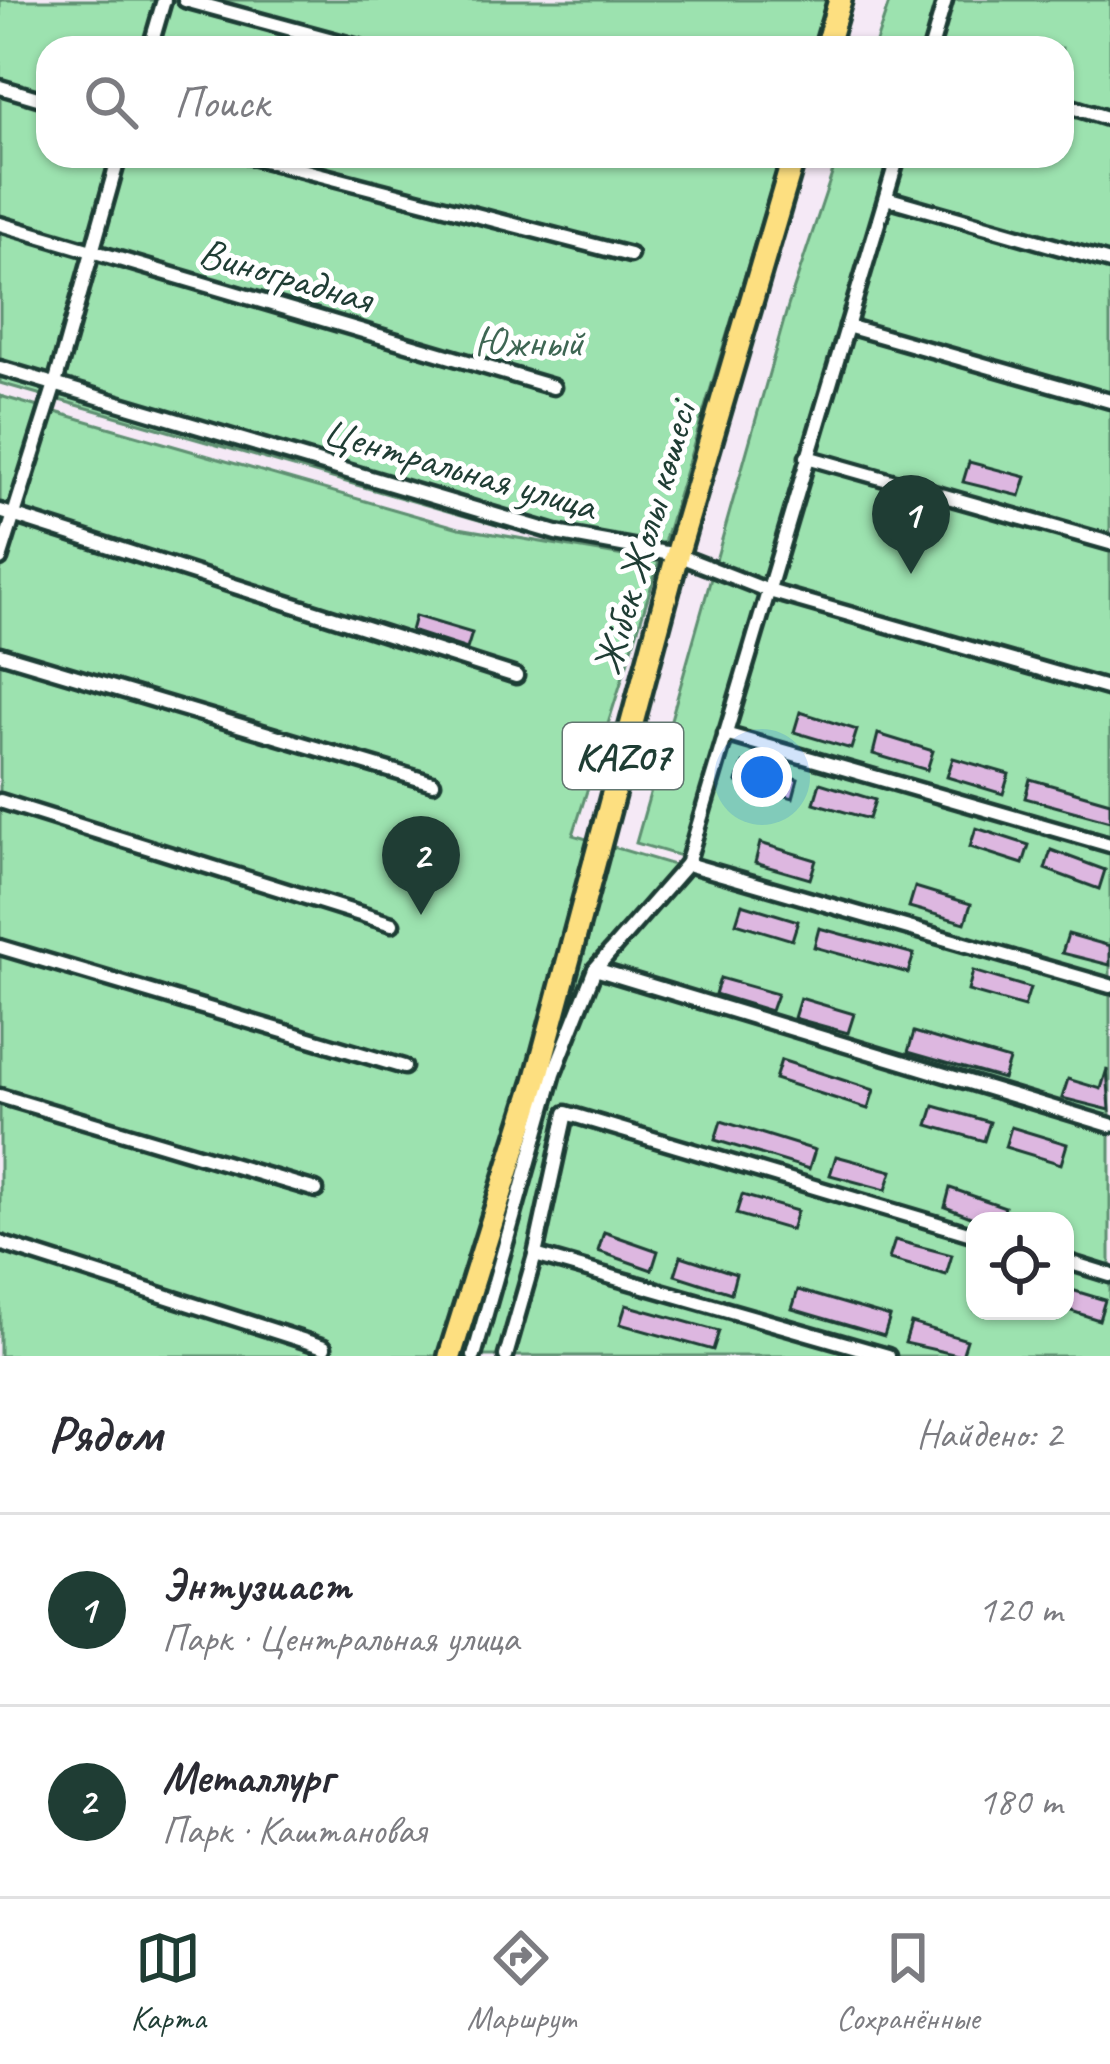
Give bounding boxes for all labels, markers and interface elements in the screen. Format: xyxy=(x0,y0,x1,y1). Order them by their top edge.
search box xyxy=(36,36,1074,168)
icon: search xyxy=(78,69,144,135)
text: Поиск xyxy=(174,74,269,131)
street label: Виноградная xyxy=(193,226,381,326)
park label: Южный xyxy=(474,316,586,369)
street label: Жібек Жолы көшесі xyxy=(580,391,710,681)
street label: Центральная улица xyxy=(317,404,605,533)
pin: 1 xyxy=(872,475,950,574)
road number: KAZ07 xyxy=(563,723,683,789)
your location xyxy=(732,747,792,807)
pin: 2 xyxy=(382,816,460,915)
map controls xyxy=(966,1212,1074,1320)
button: locate xyxy=(966,1212,1074,1320)
text: Рядом xyxy=(48,1402,162,1466)
text: Найдено: 2 xyxy=(917,1410,1062,1459)
text: Энтузиаст xyxy=(162,1557,351,1614)
text: 1 xyxy=(78,1585,96,1634)
text: 120 m xyxy=(978,1585,1062,1634)
text: Парк · Центральная улица xyxy=(162,1614,519,1663)
text: Металлург xyxy=(162,1749,333,1806)
text: 2 xyxy=(78,1777,96,1826)
text: 180 m xyxy=(978,1777,1062,1826)
text: Парк · Каштановая xyxy=(162,1806,426,1855)
tab: Карта xyxy=(130,1925,206,2039)
tab: Маршрут xyxy=(467,1925,576,2039)
tab: Сохранённые xyxy=(836,1925,980,2039)

